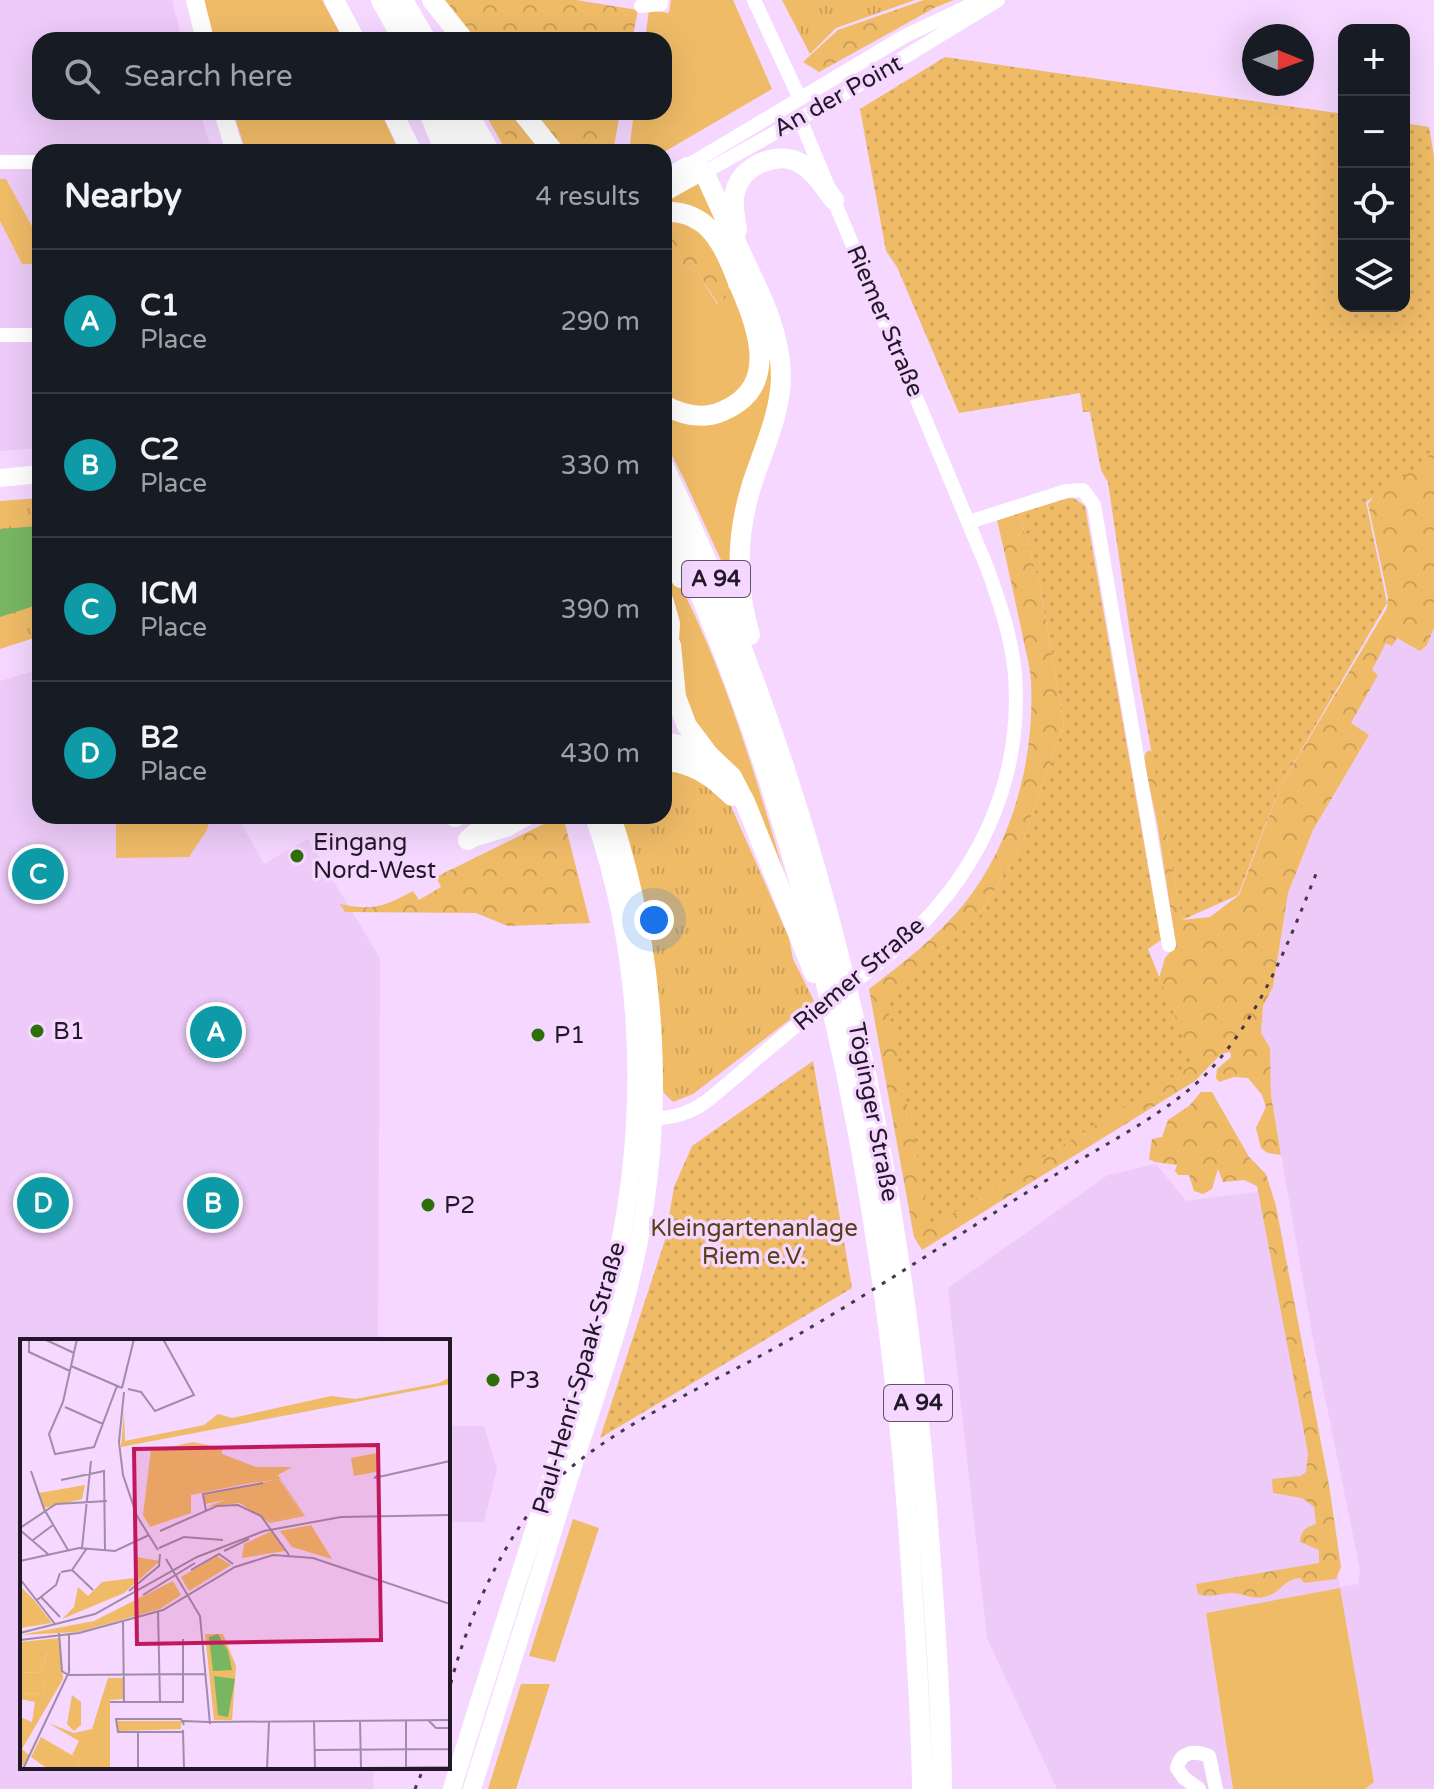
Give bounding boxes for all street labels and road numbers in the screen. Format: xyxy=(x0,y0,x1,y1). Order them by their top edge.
street label: An der Point xyxy=(769,49,907,143)
street label: Riemer Straße xyxy=(840,241,930,401)
road number: A 94 xyxy=(682,561,750,597)
street label: Riemer Straße xyxy=(788,911,930,1037)
street label: Töginger Straße xyxy=(841,1020,905,1204)
street label: Paul-Henri-Spaak-Straße xyxy=(526,1239,632,1517)
road number: A 94 xyxy=(884,1385,952,1421)

